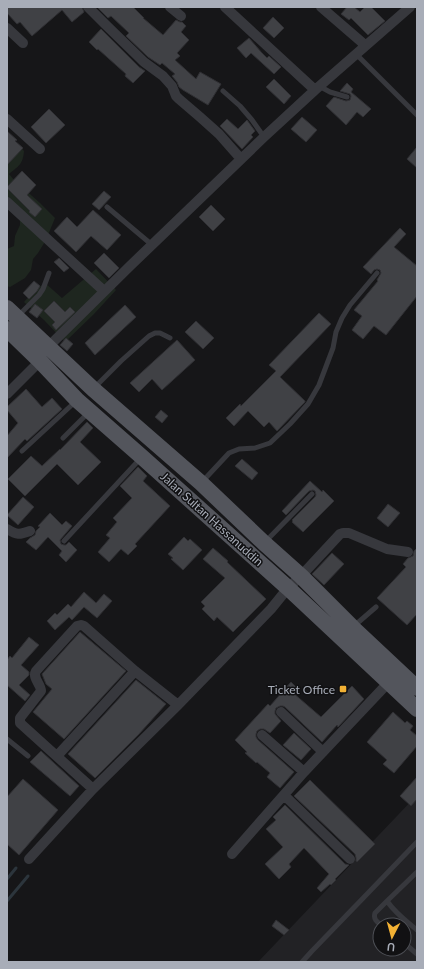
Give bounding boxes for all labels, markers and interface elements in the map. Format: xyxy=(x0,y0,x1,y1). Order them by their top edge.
street label: Jalan Sultan Hassanuddin xyxy=(158,469,266,569)
place label: Ticket Office xyxy=(268,682,335,697)
marker: Ticket Office xyxy=(338,684,348,694)
north arrow xyxy=(372,917,412,957)
text: U xyxy=(386,941,396,954)

